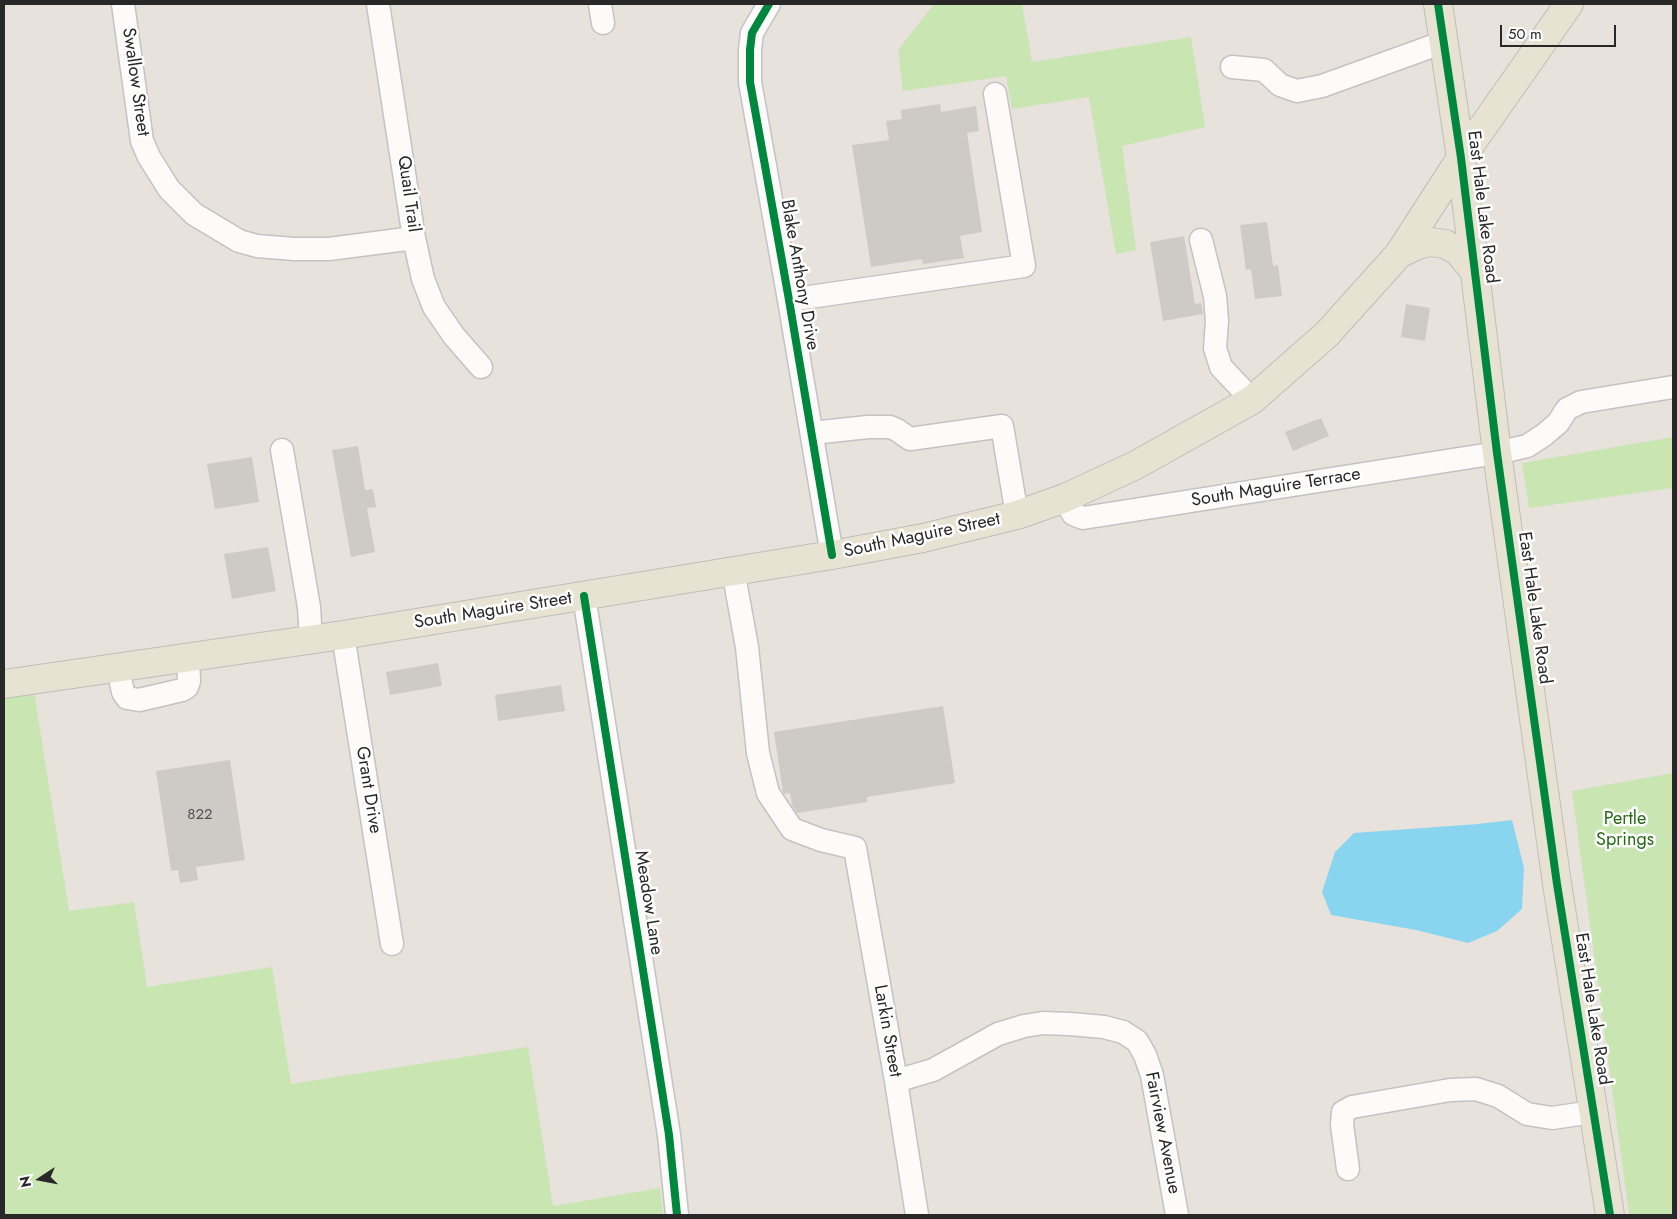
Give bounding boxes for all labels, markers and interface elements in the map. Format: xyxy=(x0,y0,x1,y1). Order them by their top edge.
scale bar xyxy=(1502,15,1618,47)
text: 50 m xyxy=(1508,23,1542,45)
street label: Swallow Street xyxy=(117,26,153,138)
street label: East Hale Lake Road xyxy=(1462,129,1502,285)
street label: Quail Trail xyxy=(392,154,424,234)
street label: Blake Anthony Drive xyxy=(775,198,823,352)
street label: South Maguire Terrace xyxy=(1190,464,1362,512)
street label: South Maguire Street xyxy=(842,509,1002,563)
street label: East Hale Lake Road xyxy=(1513,530,1555,686)
street label: South Maguire Street xyxy=(413,588,573,634)
street label: Grant Drive xyxy=(350,745,386,835)
house number: 822 xyxy=(187,806,213,824)
park label: Pertle Springs xyxy=(1596,809,1654,852)
street label: Meadow Lane xyxy=(629,849,667,957)
street label: East Hale Lake Road xyxy=(1569,931,1615,1087)
street label: Larkin Street xyxy=(868,983,906,1079)
street label: Fairview Avenue xyxy=(1140,1070,1184,1196)
north arrow xyxy=(15,1154,65,1204)
text: N xyxy=(14,1174,36,1189)

